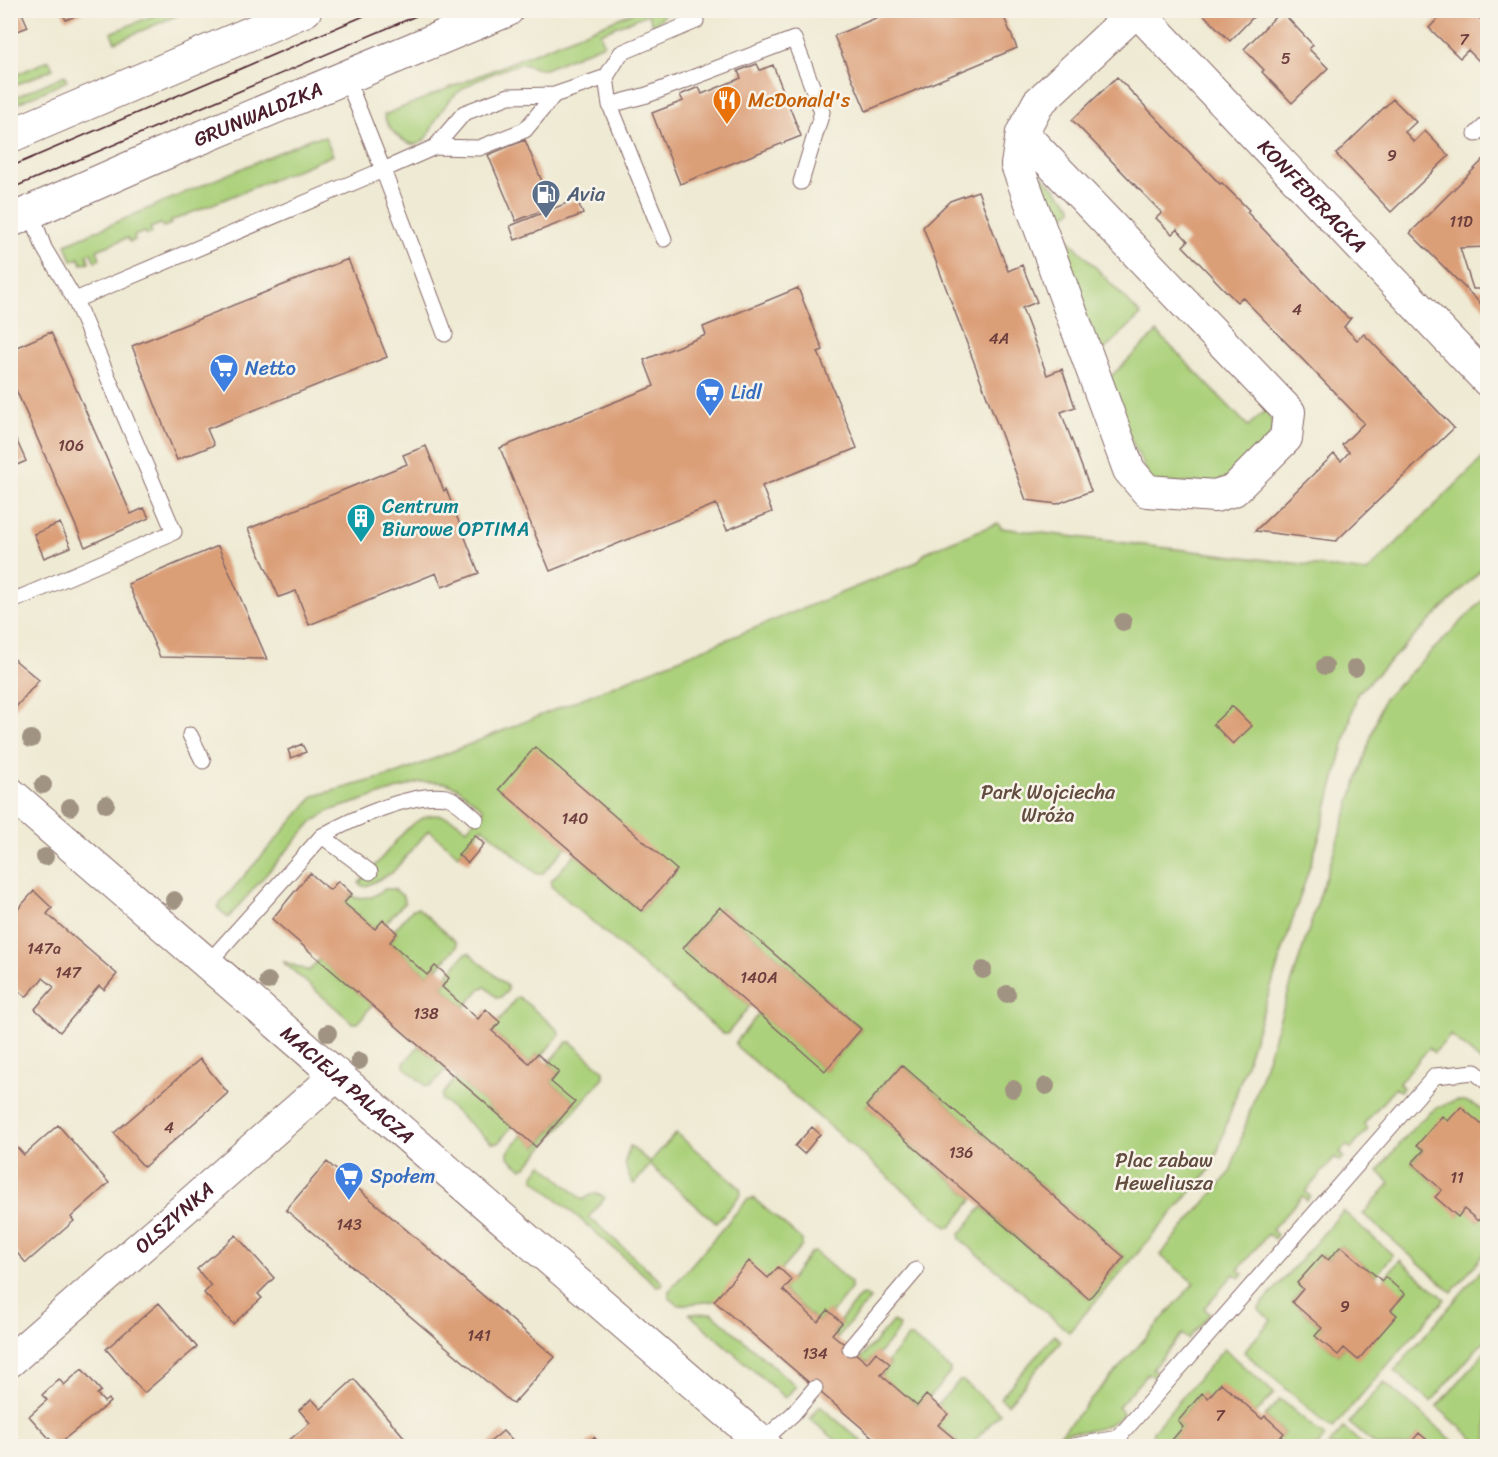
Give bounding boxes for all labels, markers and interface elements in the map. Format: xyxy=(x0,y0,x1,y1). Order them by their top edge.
house number: 7 xyxy=(1459,25,1469,54)
house number: 5 xyxy=(1281,44,1291,73)
street label: GRUNWALDZKA xyxy=(188,72,328,157)
place label: McDonald's xyxy=(748,83,851,118)
restaurant icon: McDonald's xyxy=(711,84,743,126)
street label: KONFEDERACKA xyxy=(1249,131,1375,261)
house number: 9 xyxy=(1387,141,1397,170)
place label: Avia xyxy=(566,177,606,212)
fuel station icon: Avia xyxy=(530,178,562,220)
house number: 11D xyxy=(1449,207,1473,236)
house number: 4 xyxy=(1292,295,1302,324)
house number: 4A xyxy=(989,324,1009,353)
place label: Netto xyxy=(245,351,296,386)
supermarket icon: Netto xyxy=(208,352,240,394)
place label: Lidl xyxy=(731,375,763,410)
supermarket icon: Lidl xyxy=(694,376,726,418)
house number: 106 xyxy=(58,431,84,460)
place label: Centrum Biurowe OPTIMA xyxy=(382,489,529,547)
building icon: Centrum Biurowe OPTIMA xyxy=(345,502,377,544)
park label: Park Wojciecha Wróża xyxy=(981,775,1116,833)
house number: 140 xyxy=(562,804,588,833)
house number: 147a xyxy=(27,934,61,963)
house number: 147 xyxy=(55,958,82,987)
house number: 140A xyxy=(740,963,778,992)
house number: 138 xyxy=(413,999,439,1028)
street label: MACIEJA PALACZA xyxy=(272,1017,422,1153)
house number: 4 xyxy=(164,1113,174,1142)
house number: 136 xyxy=(949,1138,973,1167)
park label: Plac zabaw Heweliusza xyxy=(1115,1143,1214,1201)
place label: Społem xyxy=(370,1159,435,1194)
supermarket icon: Społem xyxy=(333,1160,365,1202)
house number: 11 xyxy=(1450,1163,1464,1192)
street label: OLSZYNKA xyxy=(127,1173,222,1263)
house number: 143 xyxy=(336,1210,362,1239)
house number: 9 xyxy=(1340,1292,1350,1321)
house number: 141 xyxy=(467,1321,491,1350)
house number: 134 xyxy=(802,1339,828,1368)
house number: 7 xyxy=(1215,1401,1225,1430)

